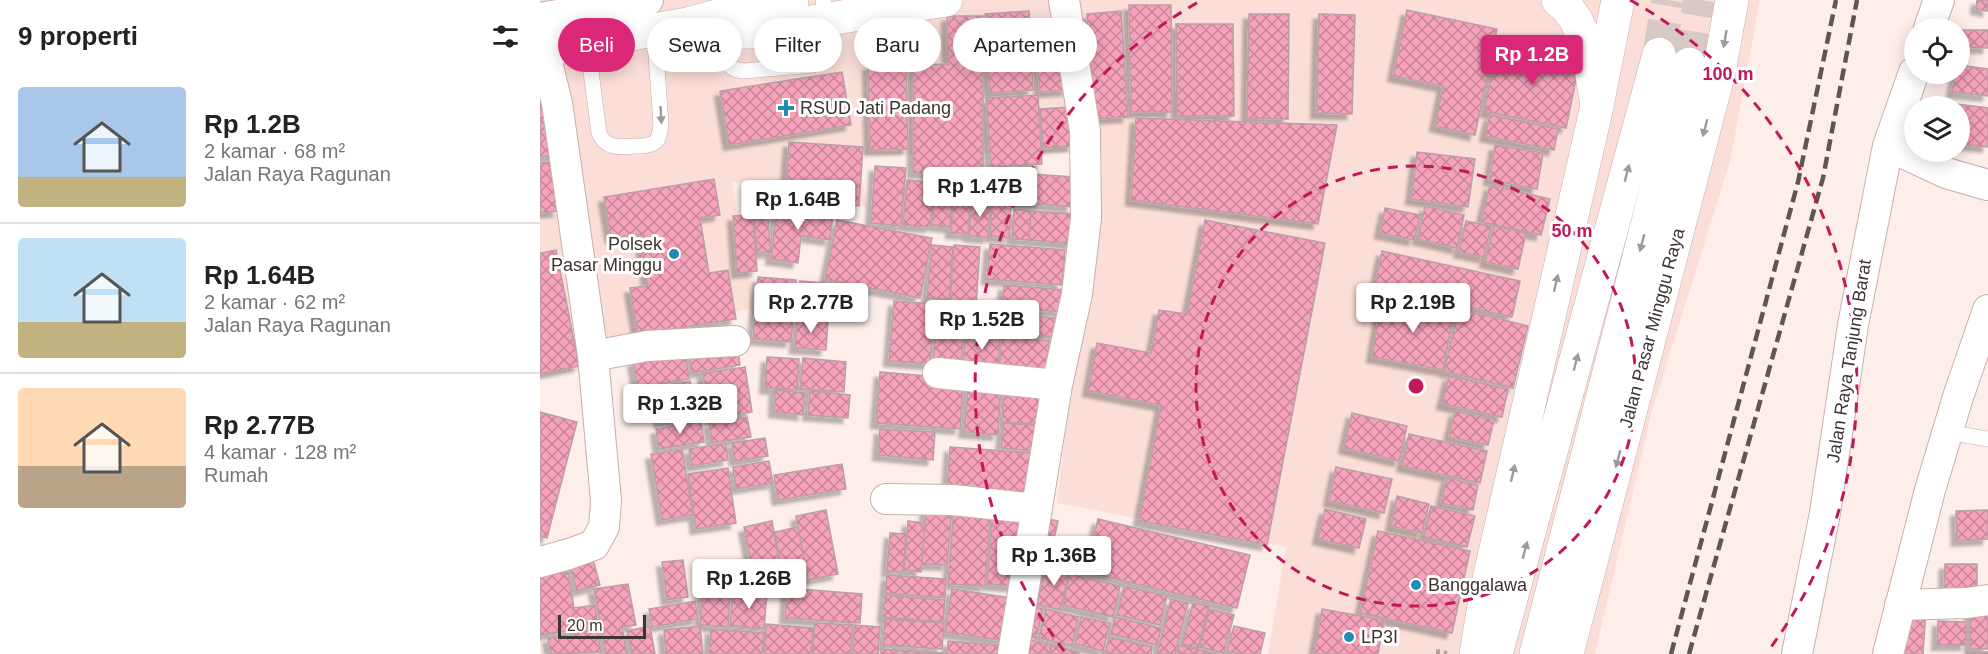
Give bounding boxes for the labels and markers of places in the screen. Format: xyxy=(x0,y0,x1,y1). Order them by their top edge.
pin: Rp 1.2B xyxy=(1477,35,1587,86)
place label: RSUD Jati Padang xyxy=(800,98,951,118)
marker: RSUD Jati Padang xyxy=(777,99,795,117)
pin: Rp 1.47B xyxy=(918,167,1042,218)
pin: Rp 1.64B xyxy=(736,180,860,231)
place label: Polsek Pasar Minggu xyxy=(551,234,663,275)
marker: Polsek Pasar Minggu xyxy=(667,247,681,261)
pin: Rp 2.77B xyxy=(749,283,873,334)
pin: Rp 2.19B xyxy=(1351,283,1475,334)
pin: Rp 1.52B xyxy=(920,300,1044,351)
centre of rings xyxy=(1406,376,1426,396)
pin: Rp 1.32B xyxy=(618,384,742,435)
pin: Rp 1.36B xyxy=(992,536,1116,587)
pin: Rp 1.26B xyxy=(687,559,811,610)
place label: Banggalawa xyxy=(1428,575,1528,595)
marker: Banggalawa xyxy=(1409,578,1423,592)
place label: LP3I xyxy=(1361,627,1398,647)
marker: LP3I xyxy=(1342,630,1356,644)

